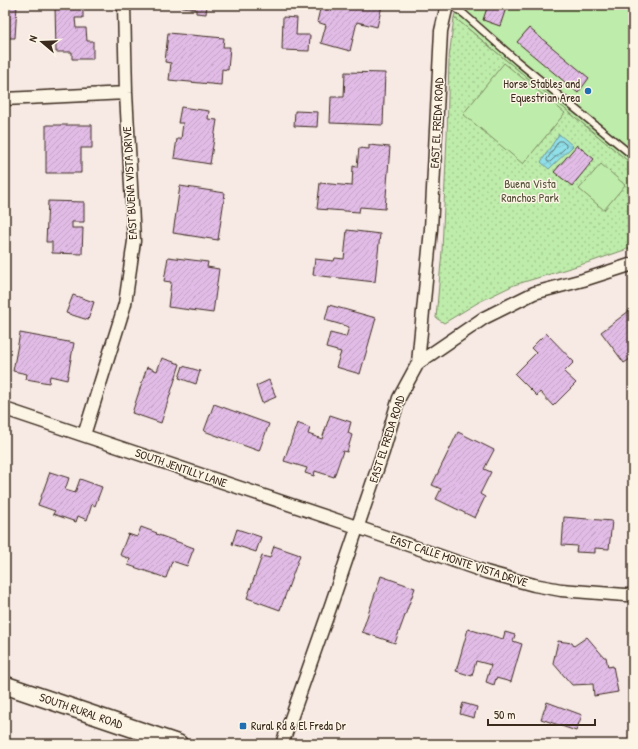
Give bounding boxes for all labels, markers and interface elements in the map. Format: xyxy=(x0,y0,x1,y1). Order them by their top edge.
north arrow xyxy=(22,22,62,62)
text: N xyxy=(25,34,40,44)
place label: Horse Stables and Equestrian Area xyxy=(503,75,580,106)
street label: EAST EL FREDA ROAD xyxy=(426,77,447,169)
marker: Horse Stables and Equestrian Area xyxy=(583,86,593,96)
street label: EAST BUENA VISTA DRIVE xyxy=(118,125,141,240)
park label: Buena Vista Ranchos Park xyxy=(501,175,559,206)
street label: EAST EL FREDA ROAD xyxy=(364,393,409,485)
street label: SOUTH JENTILLY LANE xyxy=(133,444,230,491)
street label: EAST CALLE MONTE VISTA DRIVE xyxy=(388,530,531,591)
street label: SOUTH RURAL ROAD xyxy=(37,688,125,733)
scale bar xyxy=(488,701,595,727)
text: 50 m xyxy=(494,706,515,723)
place label: Rural Rd & El Freda Dr xyxy=(251,717,347,734)
marker: Rural Rd & El Freda Dr xyxy=(238,721,248,731)

